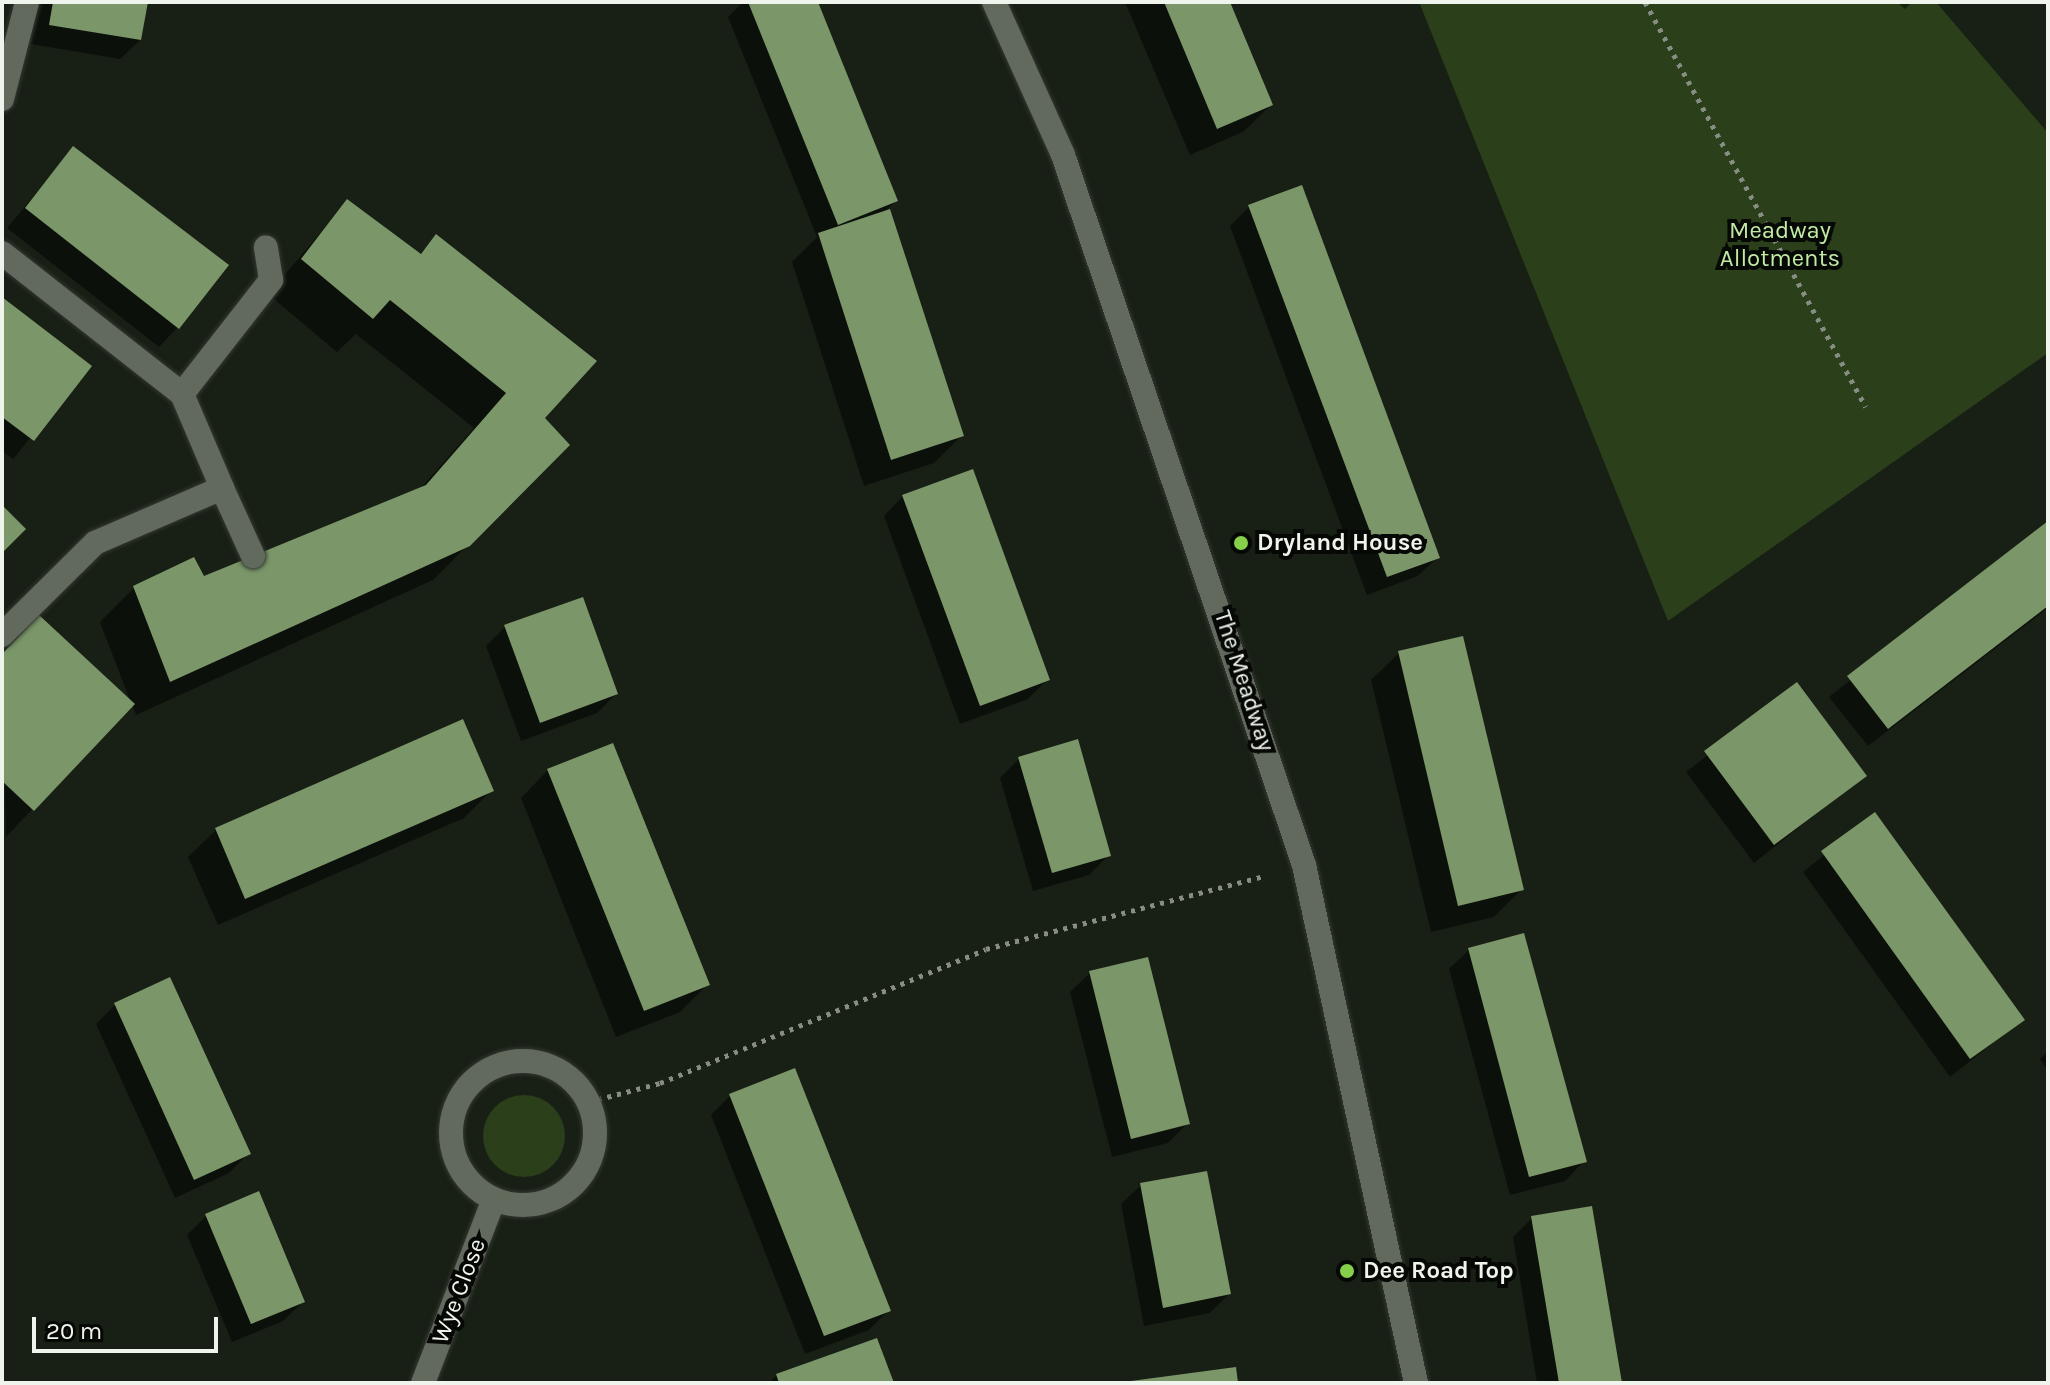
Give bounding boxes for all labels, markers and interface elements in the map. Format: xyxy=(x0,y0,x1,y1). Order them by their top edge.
park label: Meadway Allotments xyxy=(1720,217,1840,273)
place label: Dryland House xyxy=(1257,529,1423,557)
marker: Dryland House xyxy=(1232,534,1250,552)
street label: The Meadway xyxy=(1208,607,1280,755)
street label: Wye Close xyxy=(426,1234,492,1348)
place label: Dee Road Top xyxy=(1363,1257,1514,1285)
marker: Dee Road Top xyxy=(1338,1262,1356,1280)
scale bar xyxy=(36,1301,222,1351)
text: 20 m xyxy=(46,1317,102,1345)

